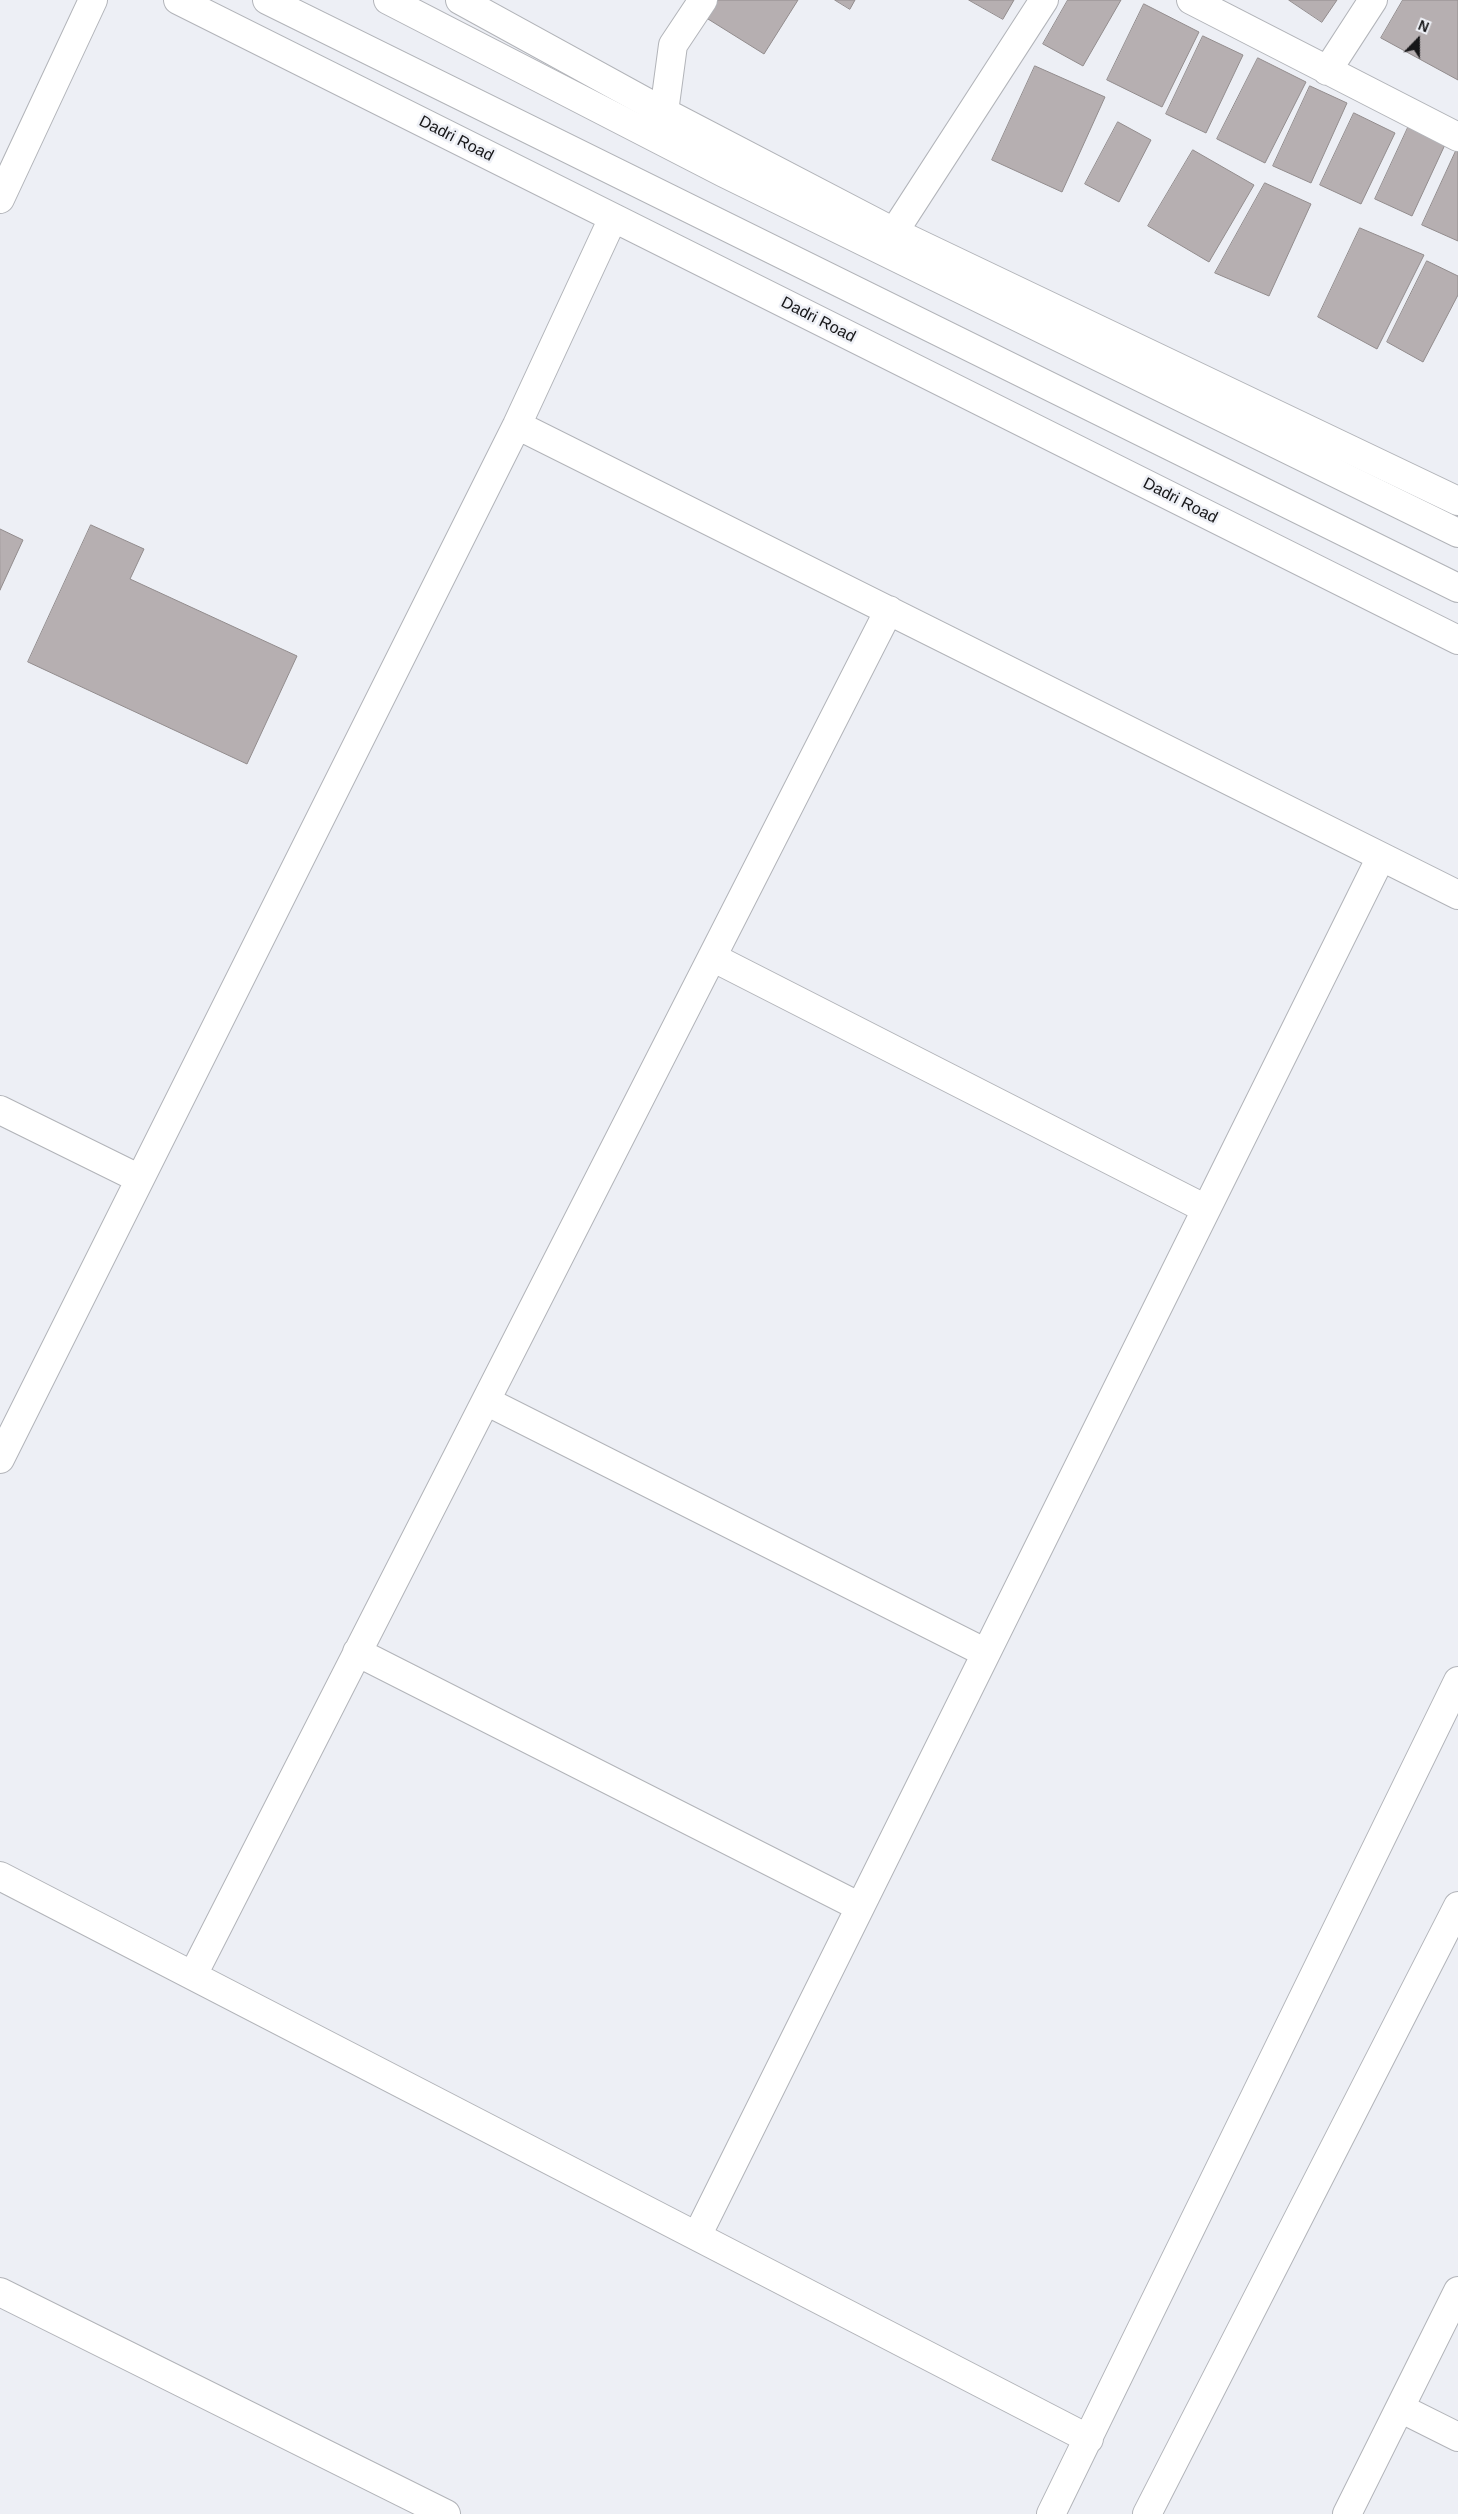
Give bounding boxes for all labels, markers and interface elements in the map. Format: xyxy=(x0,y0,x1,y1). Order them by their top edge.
north arrow xyxy=(1393,15,1443,65)
text: N xyxy=(1416,17,1431,35)
street label: Dadri Road xyxy=(416,112,496,166)
street label: Dadri Road xyxy=(778,293,858,347)
street label: Dadri Road xyxy=(1140,474,1220,528)

